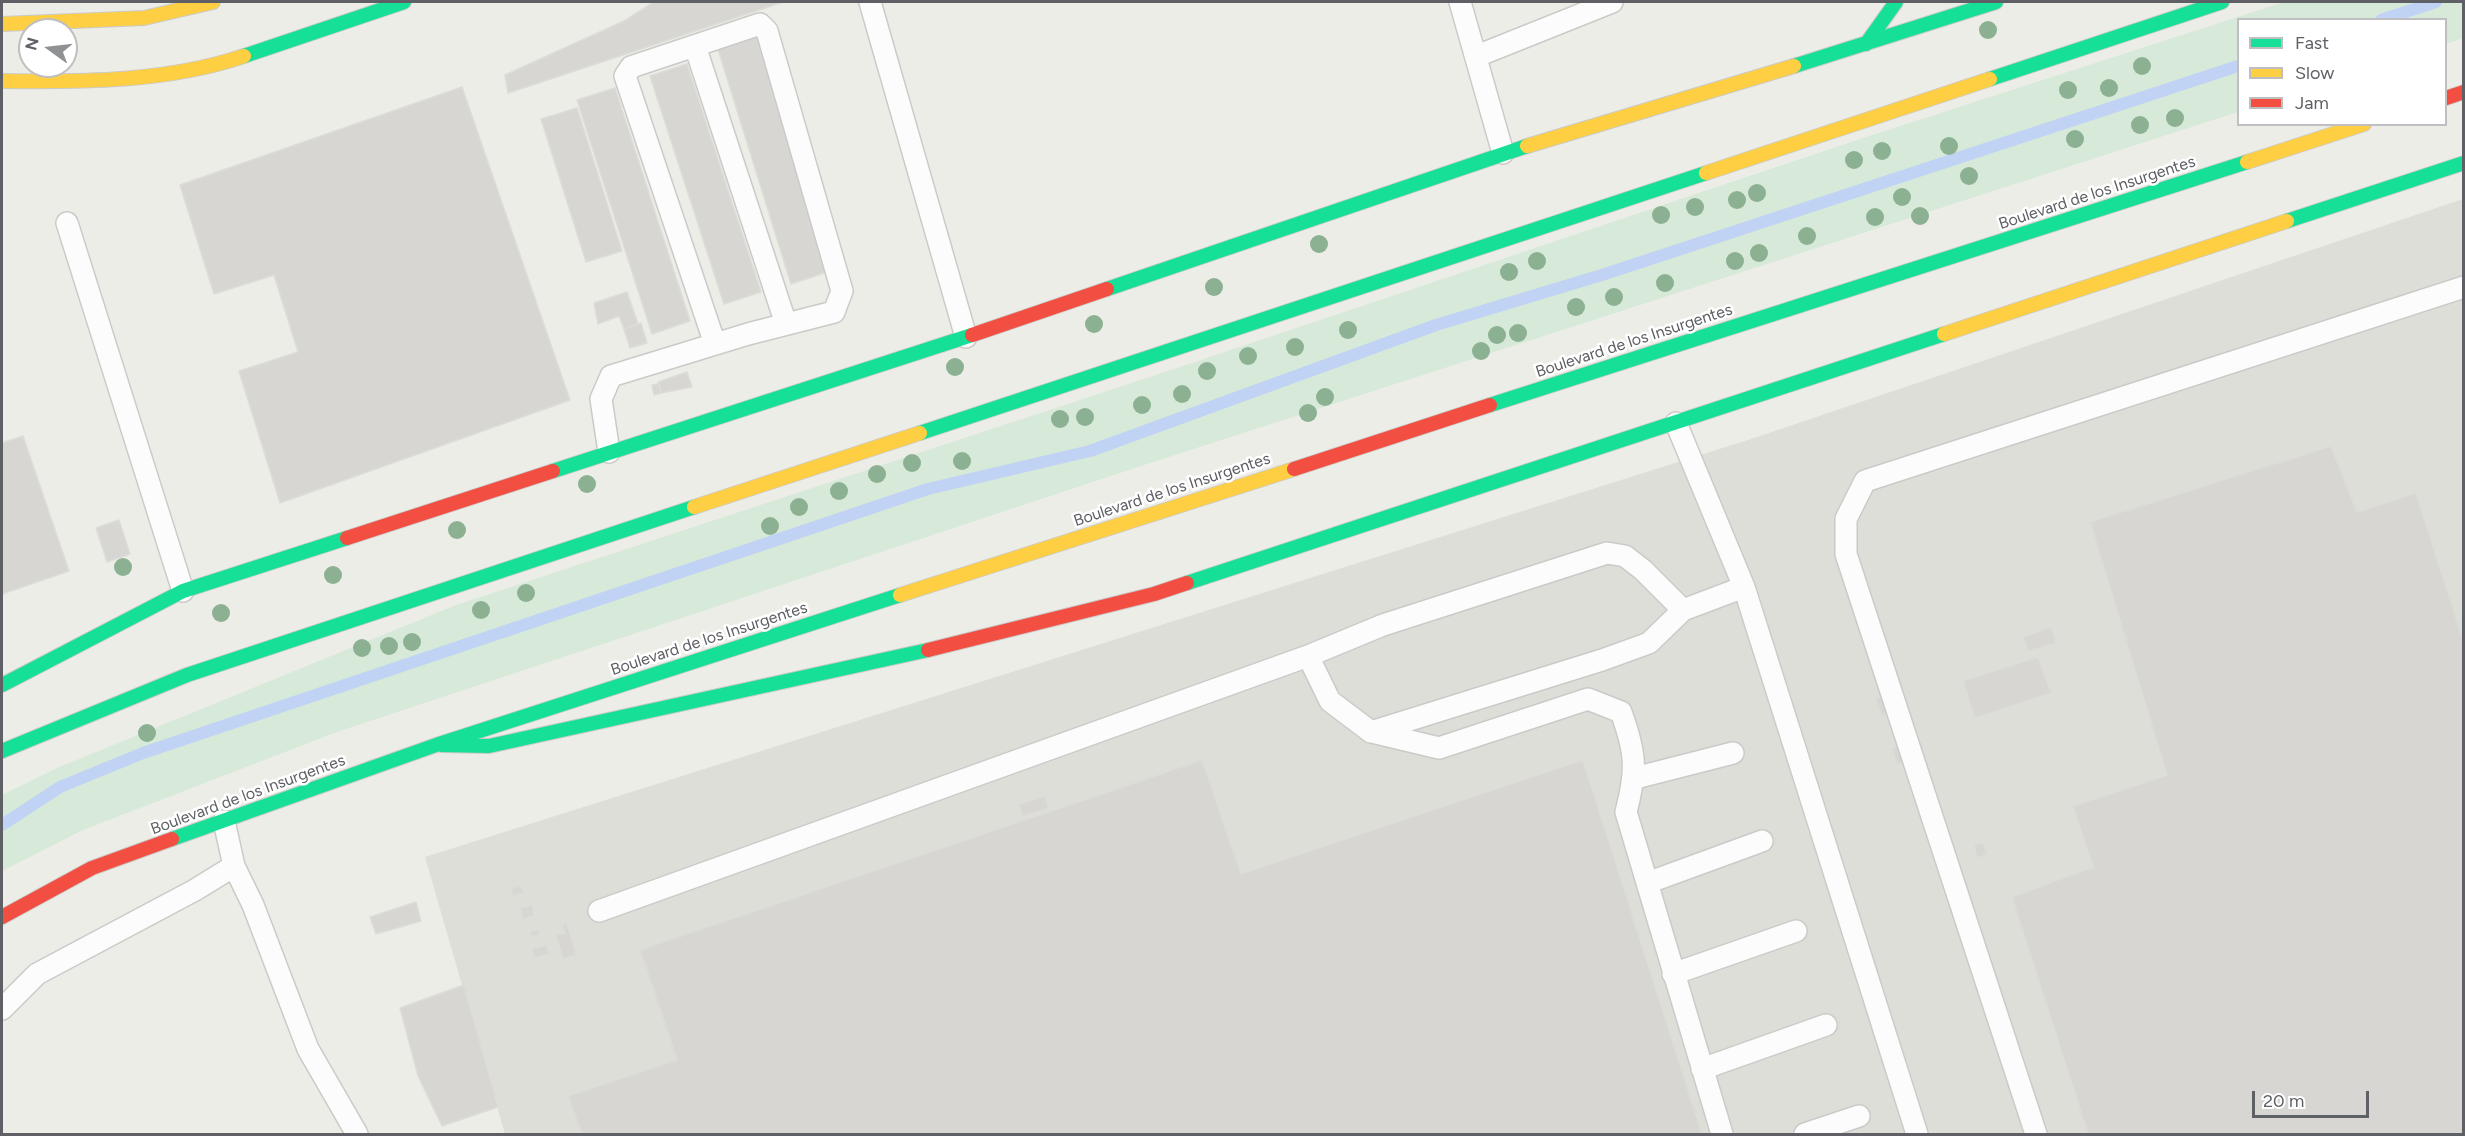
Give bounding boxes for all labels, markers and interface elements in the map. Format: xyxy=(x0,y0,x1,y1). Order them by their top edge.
north arrow xyxy=(18,18,78,78)
legend xyxy=(2237,18,2447,126)
text: Fast xyxy=(2295,32,2329,54)
text: N xyxy=(21,35,43,52)
text: Slow xyxy=(2295,62,2334,84)
text: Jam xyxy=(2295,92,2329,114)
street label: Boulevard de los Insurgentes xyxy=(1996,152,2198,234)
street label: Boulevard de los Insurgentes xyxy=(1533,300,1735,382)
street label: Boulevard de los Insurgentes xyxy=(1071,449,1273,531)
street label: Boulevard de los Insurgentes xyxy=(608,598,810,680)
street label: Boulevard de los Insurgentes xyxy=(148,751,348,839)
scale bar xyxy=(2255,1079,2372,1117)
text: 20 m xyxy=(2263,1090,2304,1112)

